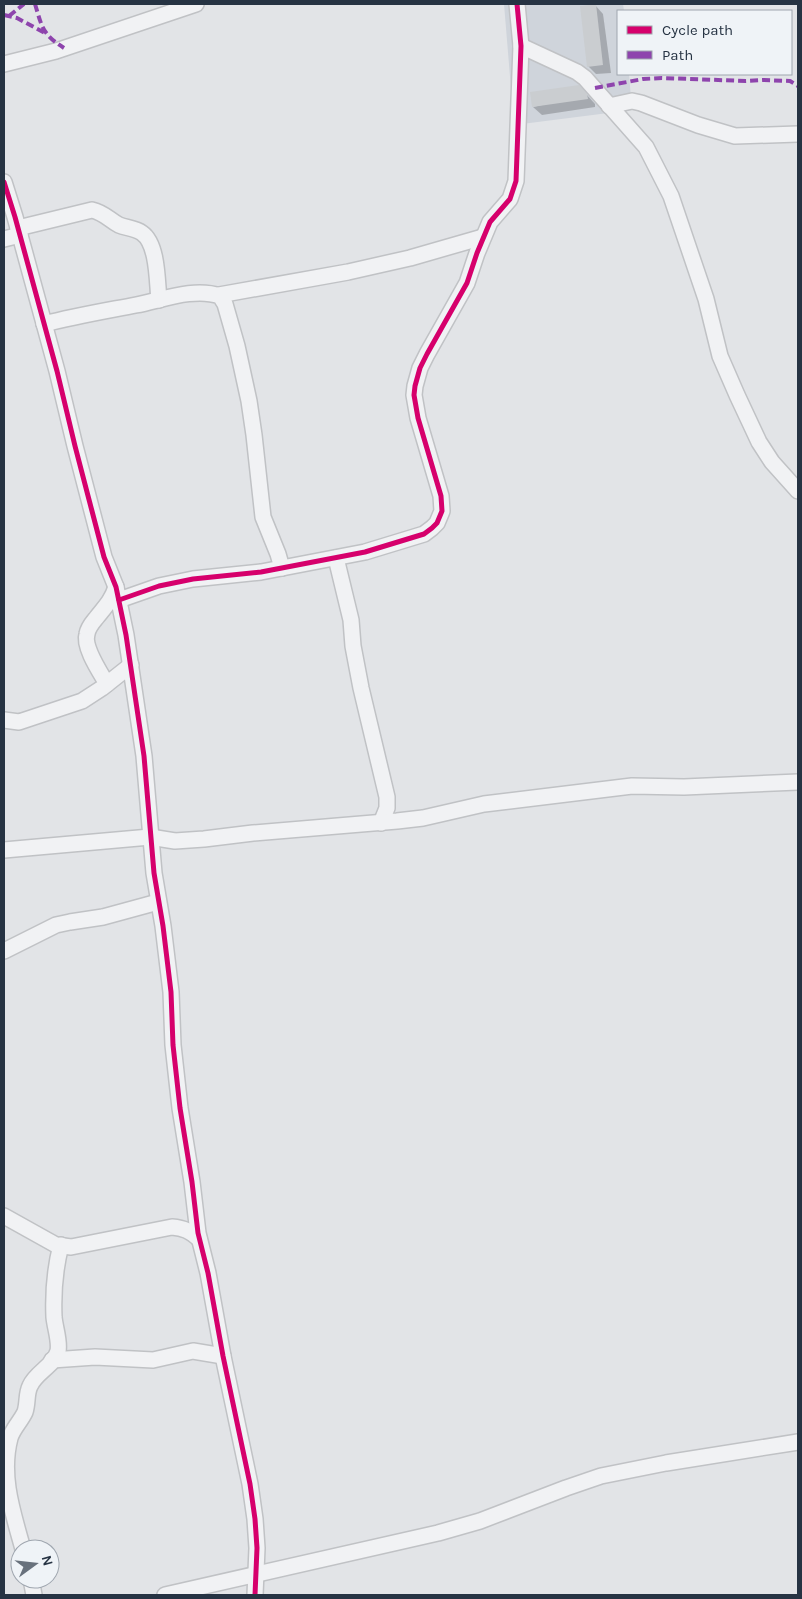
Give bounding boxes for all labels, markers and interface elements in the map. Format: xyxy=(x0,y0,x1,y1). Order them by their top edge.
legend xyxy=(617,10,792,75)
text: Cycle path xyxy=(662,21,733,39)
text: Path xyxy=(662,46,693,64)
north arrow xyxy=(10,1539,60,1589)
text: N xyxy=(38,1554,57,1568)

